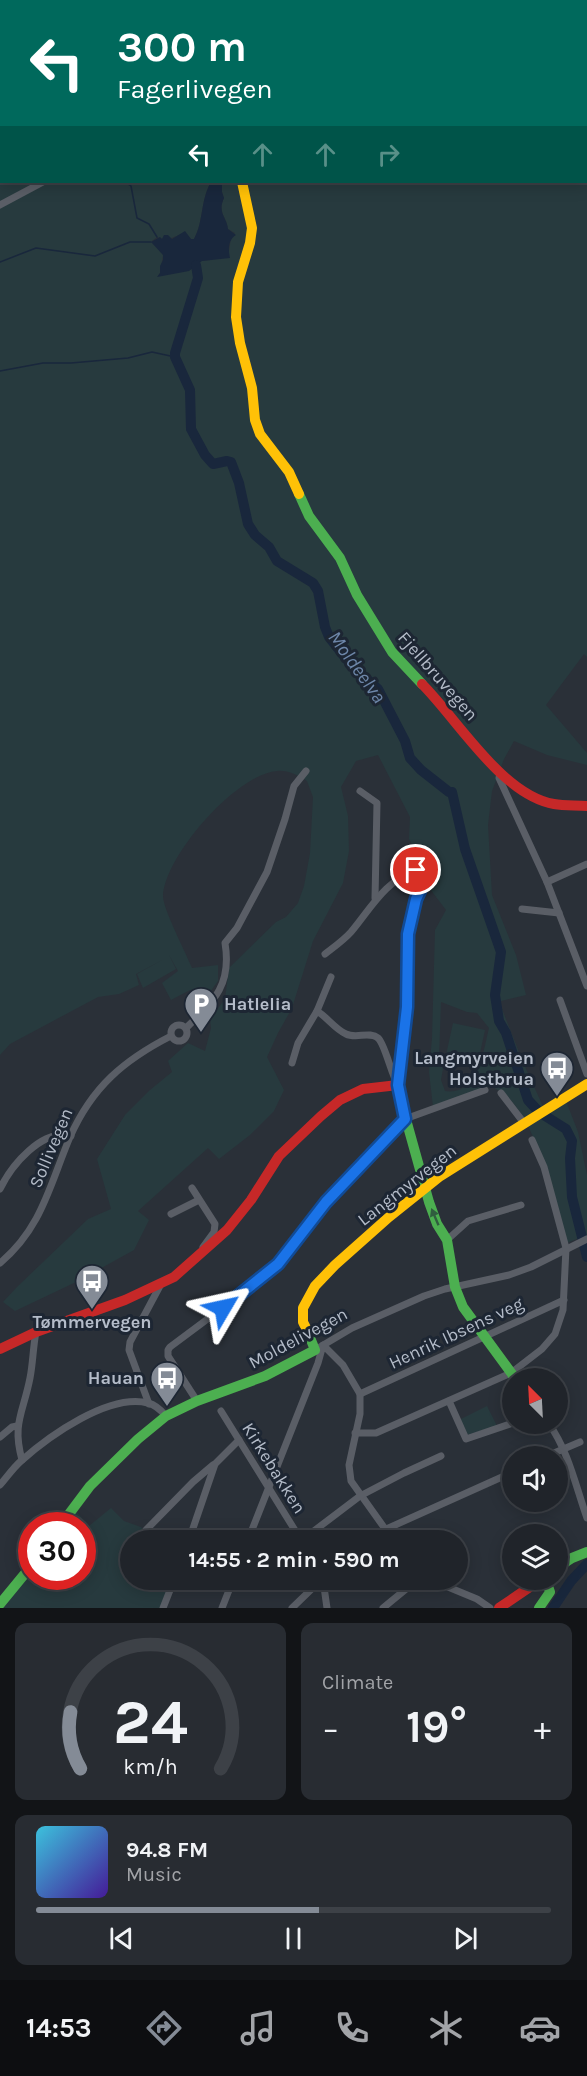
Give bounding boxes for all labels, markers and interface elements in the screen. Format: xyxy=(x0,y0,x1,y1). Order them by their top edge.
text: 300 m xyxy=(117,22,247,72)
icon: left xyxy=(18,24,96,102)
text: Fagerlivegen xyxy=(117,73,273,105)
icon: left xyxy=(183,138,216,171)
icon: ahead xyxy=(246,138,279,171)
icon: ahead xyxy=(309,138,342,171)
icon: right xyxy=(372,138,405,171)
water label: Moldeelva xyxy=(323,626,391,708)
street label: Fjellbruvegen xyxy=(393,627,483,725)
pin xyxy=(390,844,441,895)
icon: arrive xyxy=(399,853,432,886)
parking icon: Hatlelia xyxy=(183,986,219,1033)
place label: Hatlelia xyxy=(224,993,291,1015)
place label: Langmyrveien Holstbrua xyxy=(414,1047,534,1090)
bus stop icon: Langmyrveien Holstbrua xyxy=(539,1050,575,1097)
street label: Sollivegen xyxy=(24,1105,78,1191)
street label: Langmyrvegen xyxy=(353,1140,461,1230)
one-way arrow xyxy=(430,1208,440,1226)
bus stop icon: Tømmervegen xyxy=(74,1263,110,1310)
position arrow xyxy=(191,1276,255,1340)
street label: Henrik Ibsens veg xyxy=(385,1292,527,1374)
street label: Moldelivegen xyxy=(245,1303,351,1373)
place label: Tømmervegen xyxy=(33,1311,152,1333)
bus stop icon: Hauan xyxy=(149,1360,185,1407)
place label: Hauan xyxy=(88,1367,144,1389)
north arrow xyxy=(502,1368,568,1434)
map controls xyxy=(502,1368,568,1590)
street label: Kirkebakken xyxy=(237,1418,311,1518)
button: sound xyxy=(502,1446,568,1512)
speed limit sign: 30 xyxy=(18,1512,96,1590)
button: layers xyxy=(502,1524,568,1590)
text: 14:55 · 2 min · 590 m xyxy=(188,1547,400,1573)
text: Climate xyxy=(322,1671,393,1694)
text: 24 xyxy=(113,1686,188,1759)
text: 19° xyxy=(406,1701,467,1753)
text: − xyxy=(322,1709,339,1747)
text: + xyxy=(534,1709,551,1747)
text: km/h xyxy=(123,1754,178,1779)
text: 94.8 FM xyxy=(126,1837,208,1863)
text: Music xyxy=(126,1863,182,1886)
icon: previous xyxy=(105,1922,138,1955)
icon: pause xyxy=(277,1922,310,1955)
icon: next xyxy=(449,1922,482,1955)
icon: directions xyxy=(143,2007,185,2049)
icon: music xyxy=(237,2007,279,2049)
icon: phone xyxy=(331,2007,373,2049)
icon: climate xyxy=(425,2007,467,2049)
icon: car xyxy=(519,2007,561,2049)
text: 14:53 xyxy=(26,2012,91,2044)

